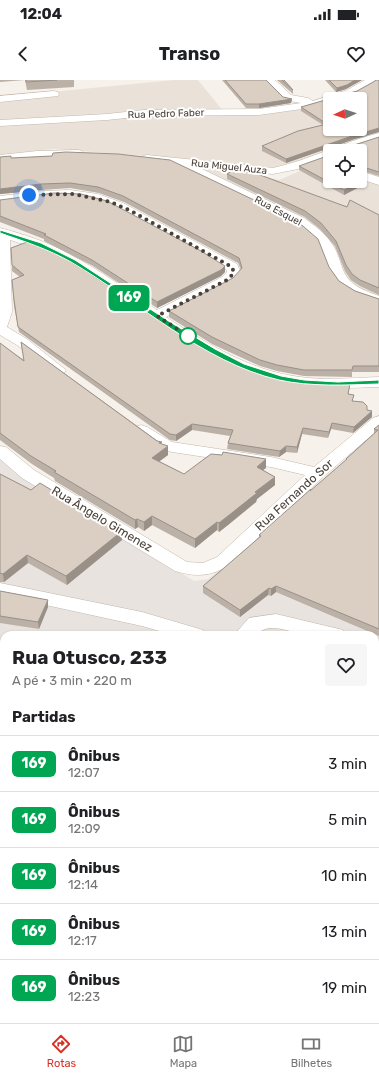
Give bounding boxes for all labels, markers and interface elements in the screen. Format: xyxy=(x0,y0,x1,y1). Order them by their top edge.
text: 12:04 xyxy=(20,5,62,23)
icon: back xyxy=(12,43,34,65)
text: Transo xyxy=(159,43,220,65)
icon: heart xyxy=(345,43,367,65)
north arrow xyxy=(323,92,367,136)
map controls xyxy=(323,92,367,188)
street label: Rua Pedro Faber xyxy=(127,107,205,121)
button: locate xyxy=(323,144,367,188)
street label: Rua Miguel Auza xyxy=(190,157,268,177)
your location xyxy=(19,185,39,205)
street label: Rua Esquel xyxy=(252,194,304,228)
line badge: 169 xyxy=(106,285,152,311)
text: 169 xyxy=(116,289,142,306)
unlabelled marker xyxy=(179,327,197,345)
street label: Rua Fernando Sor xyxy=(252,456,336,534)
street label: Rua Ângelo Gimenez xyxy=(49,483,155,555)
button: heart xyxy=(325,644,367,686)
text: Rua Otusco, 233 xyxy=(12,646,167,669)
text: A pé · 3 min · 220 m xyxy=(12,673,132,688)
text: Partidas xyxy=(12,708,76,726)
text: Ônibus xyxy=(68,747,120,765)
text: 169 xyxy=(21,755,47,772)
text: 3 min xyxy=(328,755,367,773)
text: 12:07 xyxy=(68,765,99,780)
text: Ônibus xyxy=(68,803,120,821)
text: 169 xyxy=(21,811,47,828)
text: 5 min xyxy=(328,811,367,829)
text: 12:09 xyxy=(68,821,101,836)
text: Ônibus xyxy=(68,859,120,877)
text: 169 xyxy=(21,867,47,884)
text: 10 min xyxy=(321,867,367,885)
text: 12:14 xyxy=(68,877,98,892)
text: Ônibus xyxy=(68,915,120,933)
text: 169 xyxy=(21,923,47,940)
text: 13 min xyxy=(322,923,367,941)
text: 12:17 xyxy=(68,933,97,948)
text: Ônibus xyxy=(68,971,120,989)
text: 169 xyxy=(21,979,47,996)
text: 19 min xyxy=(322,979,367,997)
text: 12:23 xyxy=(68,989,100,1004)
tab: Rotas xyxy=(47,1033,76,1070)
tab: Mapa xyxy=(170,1033,197,1070)
tab: Bilhetes xyxy=(291,1033,332,1070)

